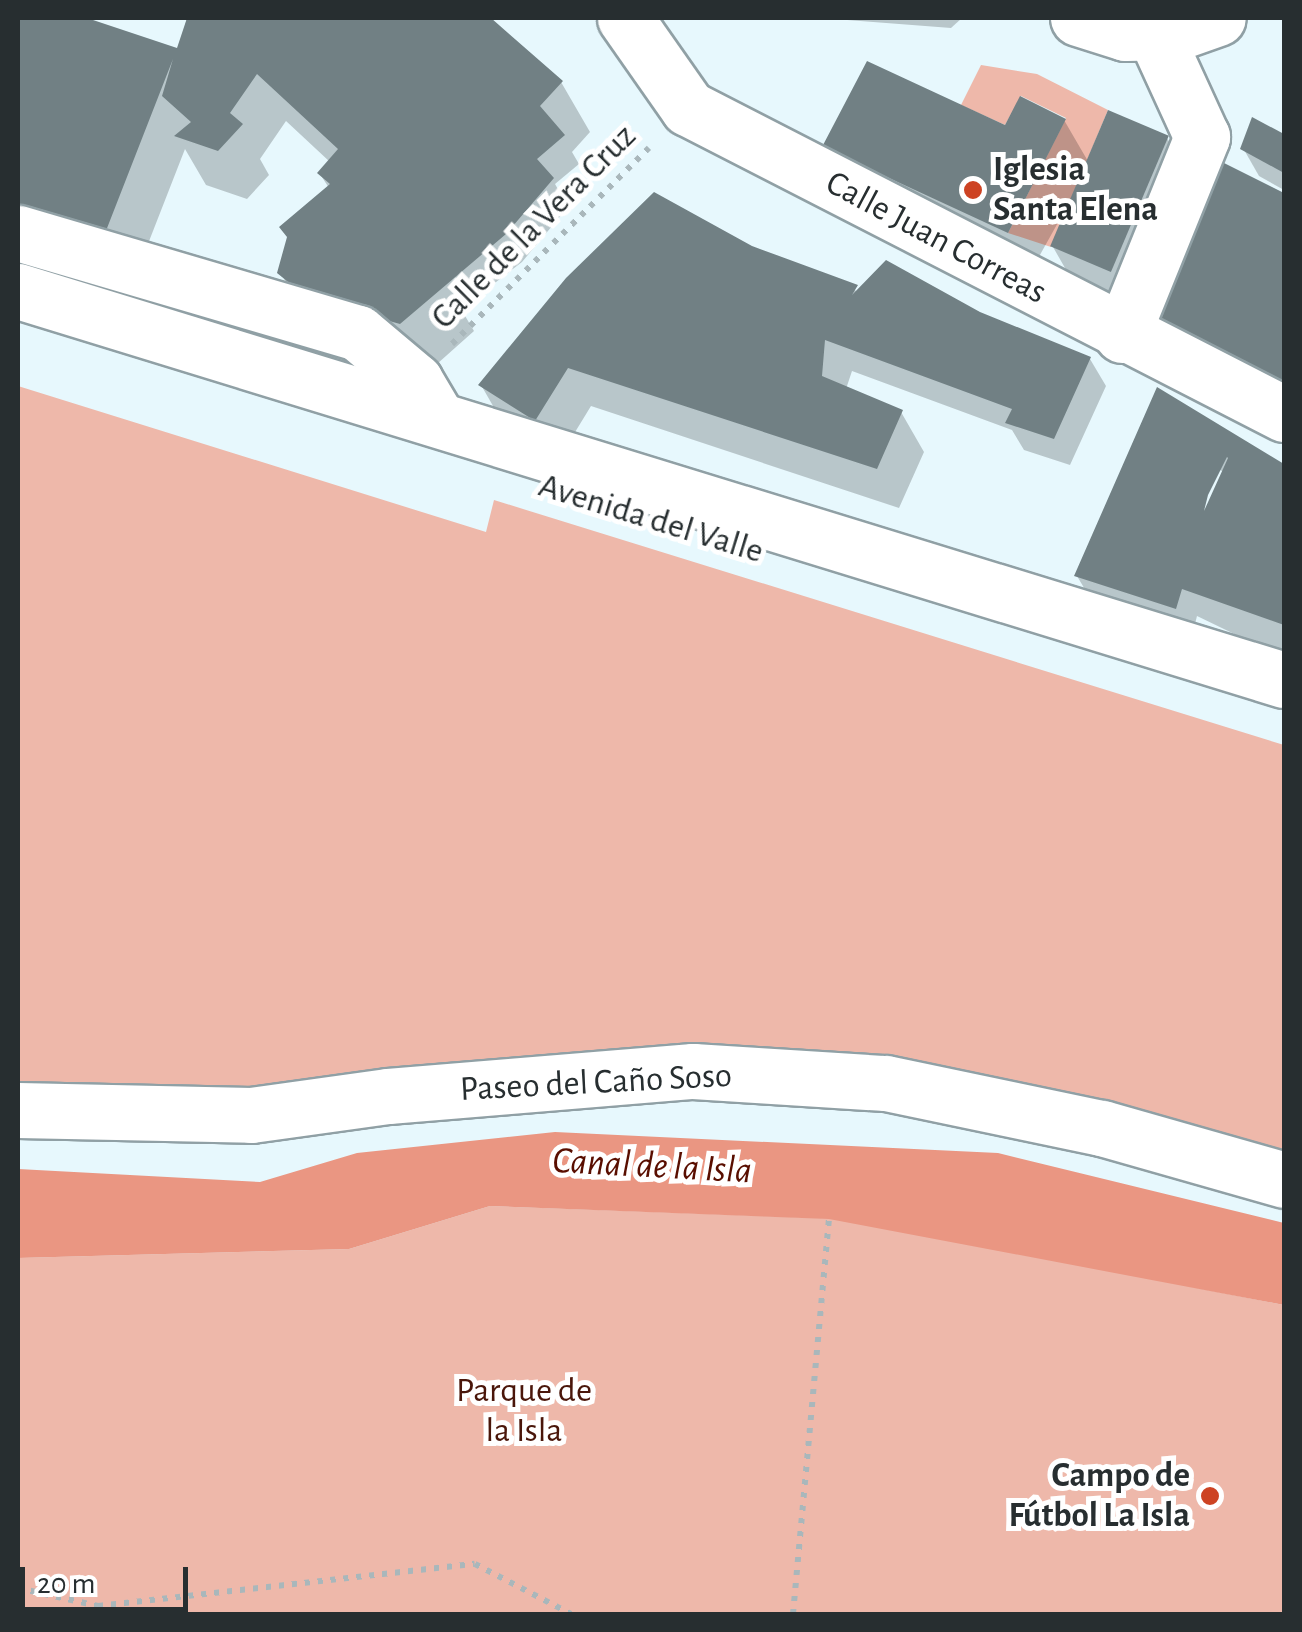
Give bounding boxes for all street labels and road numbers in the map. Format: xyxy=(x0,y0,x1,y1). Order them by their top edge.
street label: Calle de la Vera Cruz xyxy=(423,116,645,338)
street label: Calle Juan Correas xyxy=(819,162,1053,314)
street label: Avenida del Valle xyxy=(534,465,768,573)
street label: Paseo del Caño Soso xyxy=(459,1055,733,1111)

